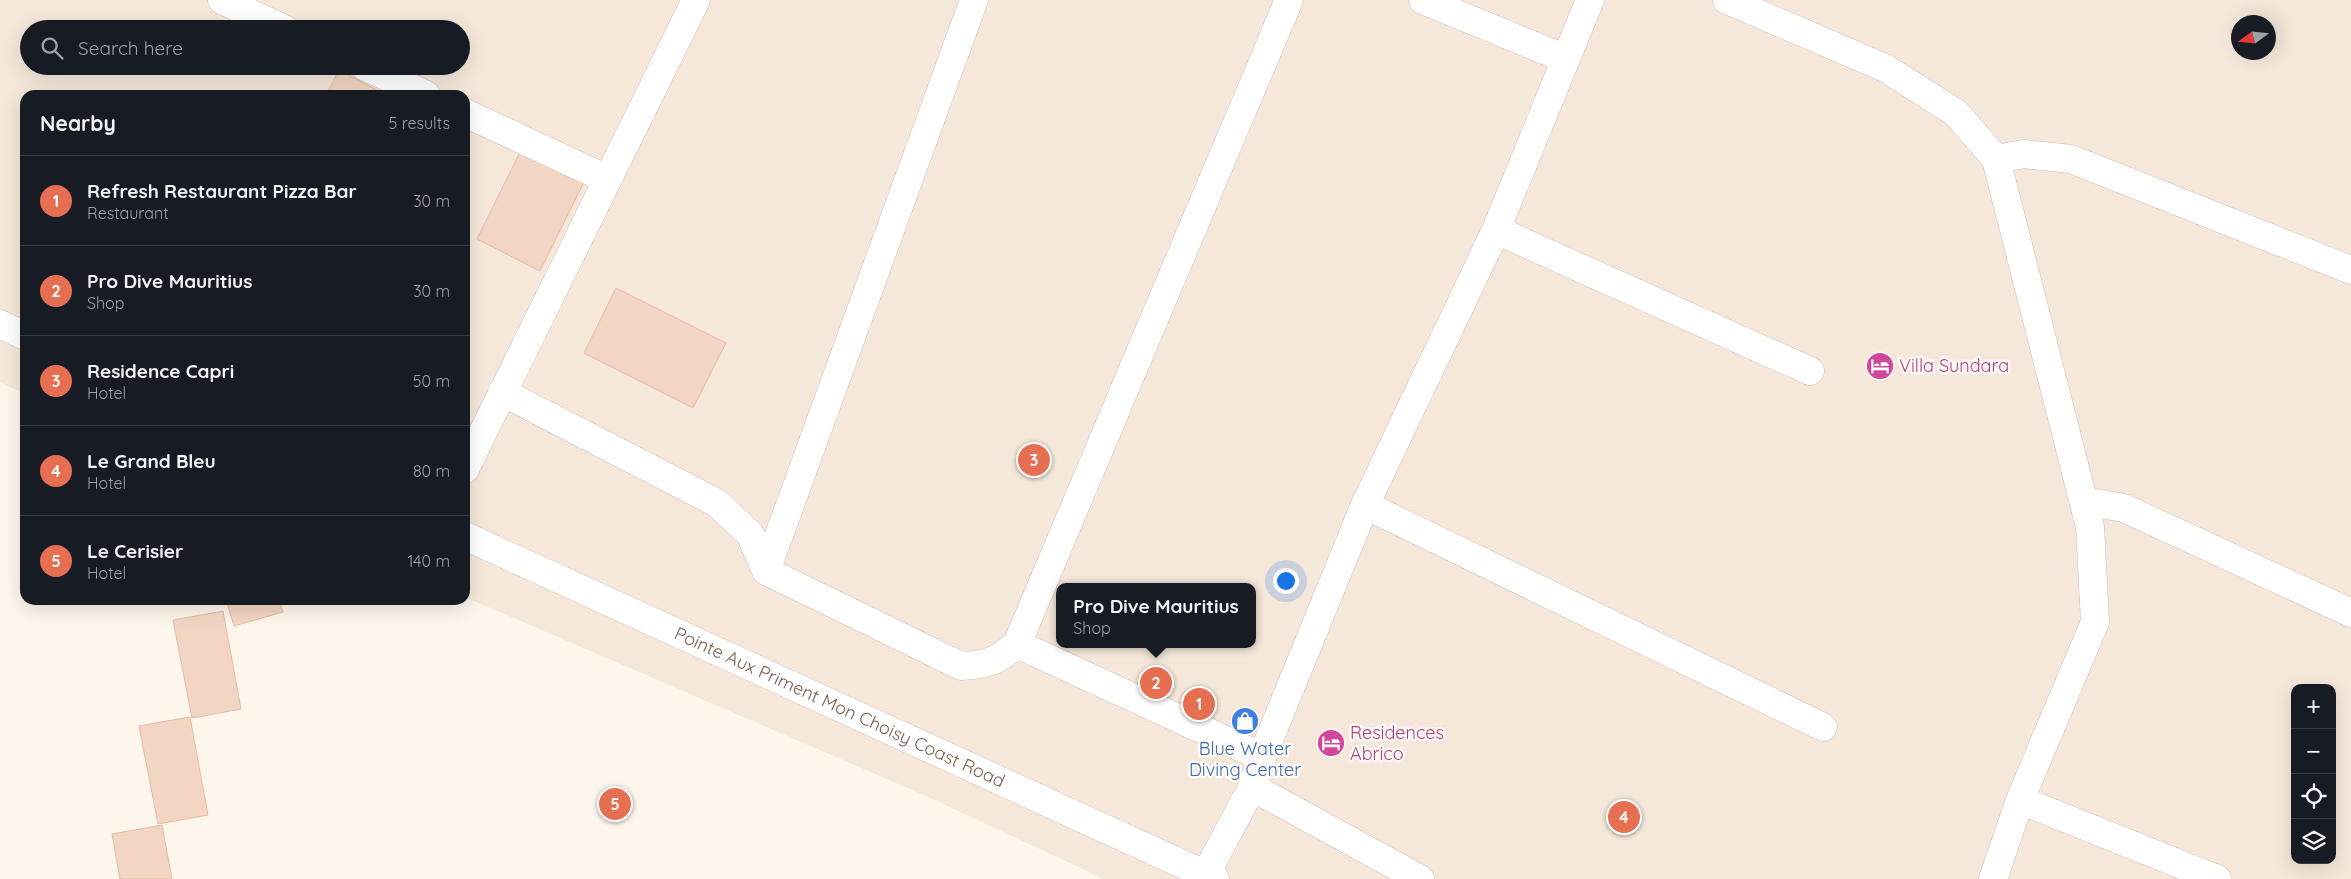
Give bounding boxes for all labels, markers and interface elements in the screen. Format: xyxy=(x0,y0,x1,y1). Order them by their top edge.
north arrow xyxy=(2231,15,2276,60)
search box xyxy=(20,20,470,75)
icon: search xyxy=(38,34,66,62)
text: Search here xyxy=(78,36,183,60)
text: Nearby xyxy=(40,110,116,136)
text: 5 results xyxy=(389,113,450,133)
text: Refresh Restaurant Pizza Bar xyxy=(87,179,357,203)
text: 1 xyxy=(53,191,59,211)
text: 30 m xyxy=(413,191,450,211)
text: Restaurant xyxy=(87,203,169,223)
text: Pro Dive Mauritius xyxy=(87,269,252,293)
text: 2 xyxy=(51,281,61,301)
text: 30 m xyxy=(413,281,450,301)
text: Shop xyxy=(87,293,124,313)
hotel icon: Villa Sundara xyxy=(1865,351,1895,381)
place label: Villa Sundara xyxy=(1899,354,2009,377)
text: Residence Capri xyxy=(87,359,234,383)
text: 3 xyxy=(52,371,60,391)
text: 50 m xyxy=(413,371,450,391)
text: Hotel xyxy=(87,383,126,403)
pin: 3 xyxy=(1018,441,1050,479)
text: Le Grand Bleu xyxy=(87,449,216,473)
text: 4 xyxy=(51,461,61,481)
text: 80 m xyxy=(413,461,450,481)
text: Hotel xyxy=(87,473,126,493)
text: Le Cerisier xyxy=(87,539,183,563)
text: 5 xyxy=(51,551,61,571)
text: 140 m xyxy=(407,551,450,571)
text: Hotel xyxy=(87,563,126,583)
your location xyxy=(1273,568,1299,594)
popup xyxy=(1056,583,1256,648)
text: Pro Dive Mauritius xyxy=(1073,594,1239,618)
text: Shop xyxy=(1073,618,1111,638)
street label: Pointe Aux Priment Mon Choisy Coast Road xyxy=(671,621,1009,792)
pin: 2 xyxy=(1140,664,1172,702)
map controls xyxy=(2291,684,2336,864)
button: + xyxy=(2291,684,2336,729)
pin: 1 xyxy=(1183,685,1215,723)
shop icon: Blue Water Diving Center xyxy=(1230,706,1260,736)
place label: Residences Abrico xyxy=(1350,721,1444,765)
hotel icon: Residences Abrico xyxy=(1316,728,1346,758)
button: − xyxy=(2291,729,2336,774)
place label: Blue Water Diving Center xyxy=(1189,737,1301,781)
button: locate xyxy=(2291,774,2336,819)
pin: 5 xyxy=(599,785,631,823)
pin: 4 xyxy=(1608,798,1640,836)
button: layers xyxy=(2291,819,2336,864)

